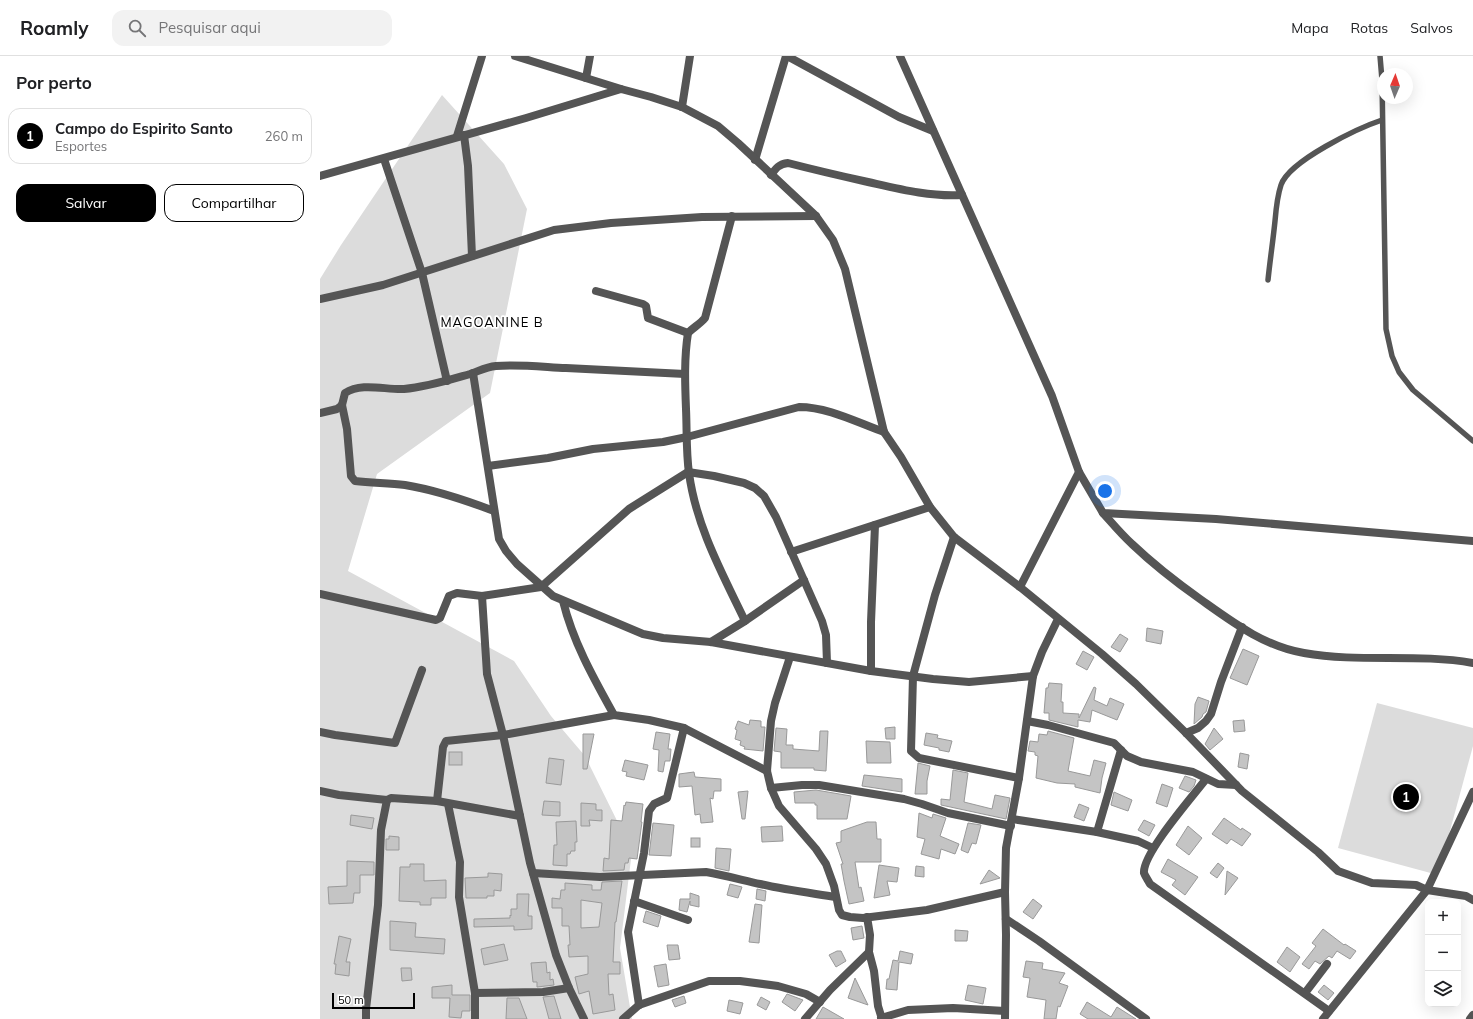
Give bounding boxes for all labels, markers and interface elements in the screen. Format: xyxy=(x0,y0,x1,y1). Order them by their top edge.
search box xyxy=(112,10,392,46)
text: Roamly xyxy=(20,16,88,40)
icon: search xyxy=(126,17,148,39)
text: Pesquisar aqui xyxy=(158,18,261,37)
text: Mapa xyxy=(1291,19,1329,37)
text: Rotas xyxy=(1351,19,1388,37)
text: Salvos xyxy=(1410,19,1453,37)
north arrow xyxy=(1377,68,1413,104)
text: Por perto xyxy=(16,72,92,93)
text: Campo do Espirito Santo xyxy=(55,119,233,138)
text: 1 xyxy=(26,128,34,144)
text: 260 m xyxy=(265,128,303,144)
text: Esportes xyxy=(55,138,107,154)
button: Salvar xyxy=(16,184,156,222)
button: Compartilhar xyxy=(164,184,304,222)
district label: MAGOANINE B xyxy=(440,314,544,330)
your location xyxy=(1095,481,1115,501)
pin: 1 xyxy=(1393,782,1419,812)
map controls xyxy=(1425,899,1461,1007)
button: + xyxy=(1425,899,1461,935)
button: − xyxy=(1425,935,1461,971)
button: layers xyxy=(1425,971,1461,1007)
scale bar xyxy=(332,991,415,1010)
text: 50 m xyxy=(338,993,364,1007)

